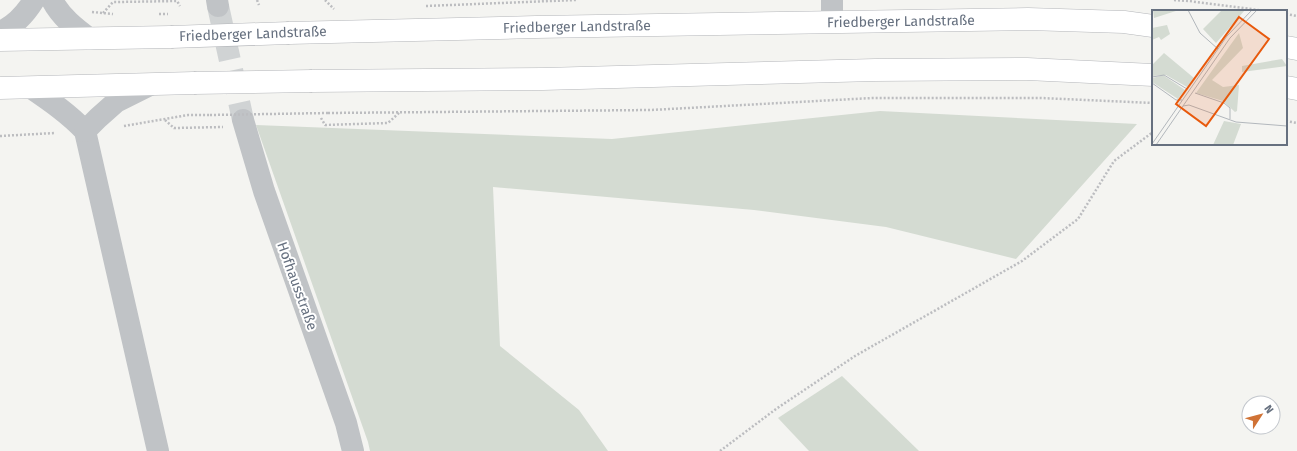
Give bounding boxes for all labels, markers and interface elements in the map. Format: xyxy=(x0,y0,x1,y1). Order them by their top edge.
inset map xyxy=(1152,10,1287,145)
street label: Friedberger Landstraße xyxy=(827,11,975,31)
street label: Friedberger Landstraße xyxy=(503,17,651,36)
street label: Friedberger Landstraße xyxy=(179,23,327,45)
street label: Hofhausstraße xyxy=(273,239,321,333)
north arrow xyxy=(1241,395,1281,435)
text: N xyxy=(1261,403,1276,416)

